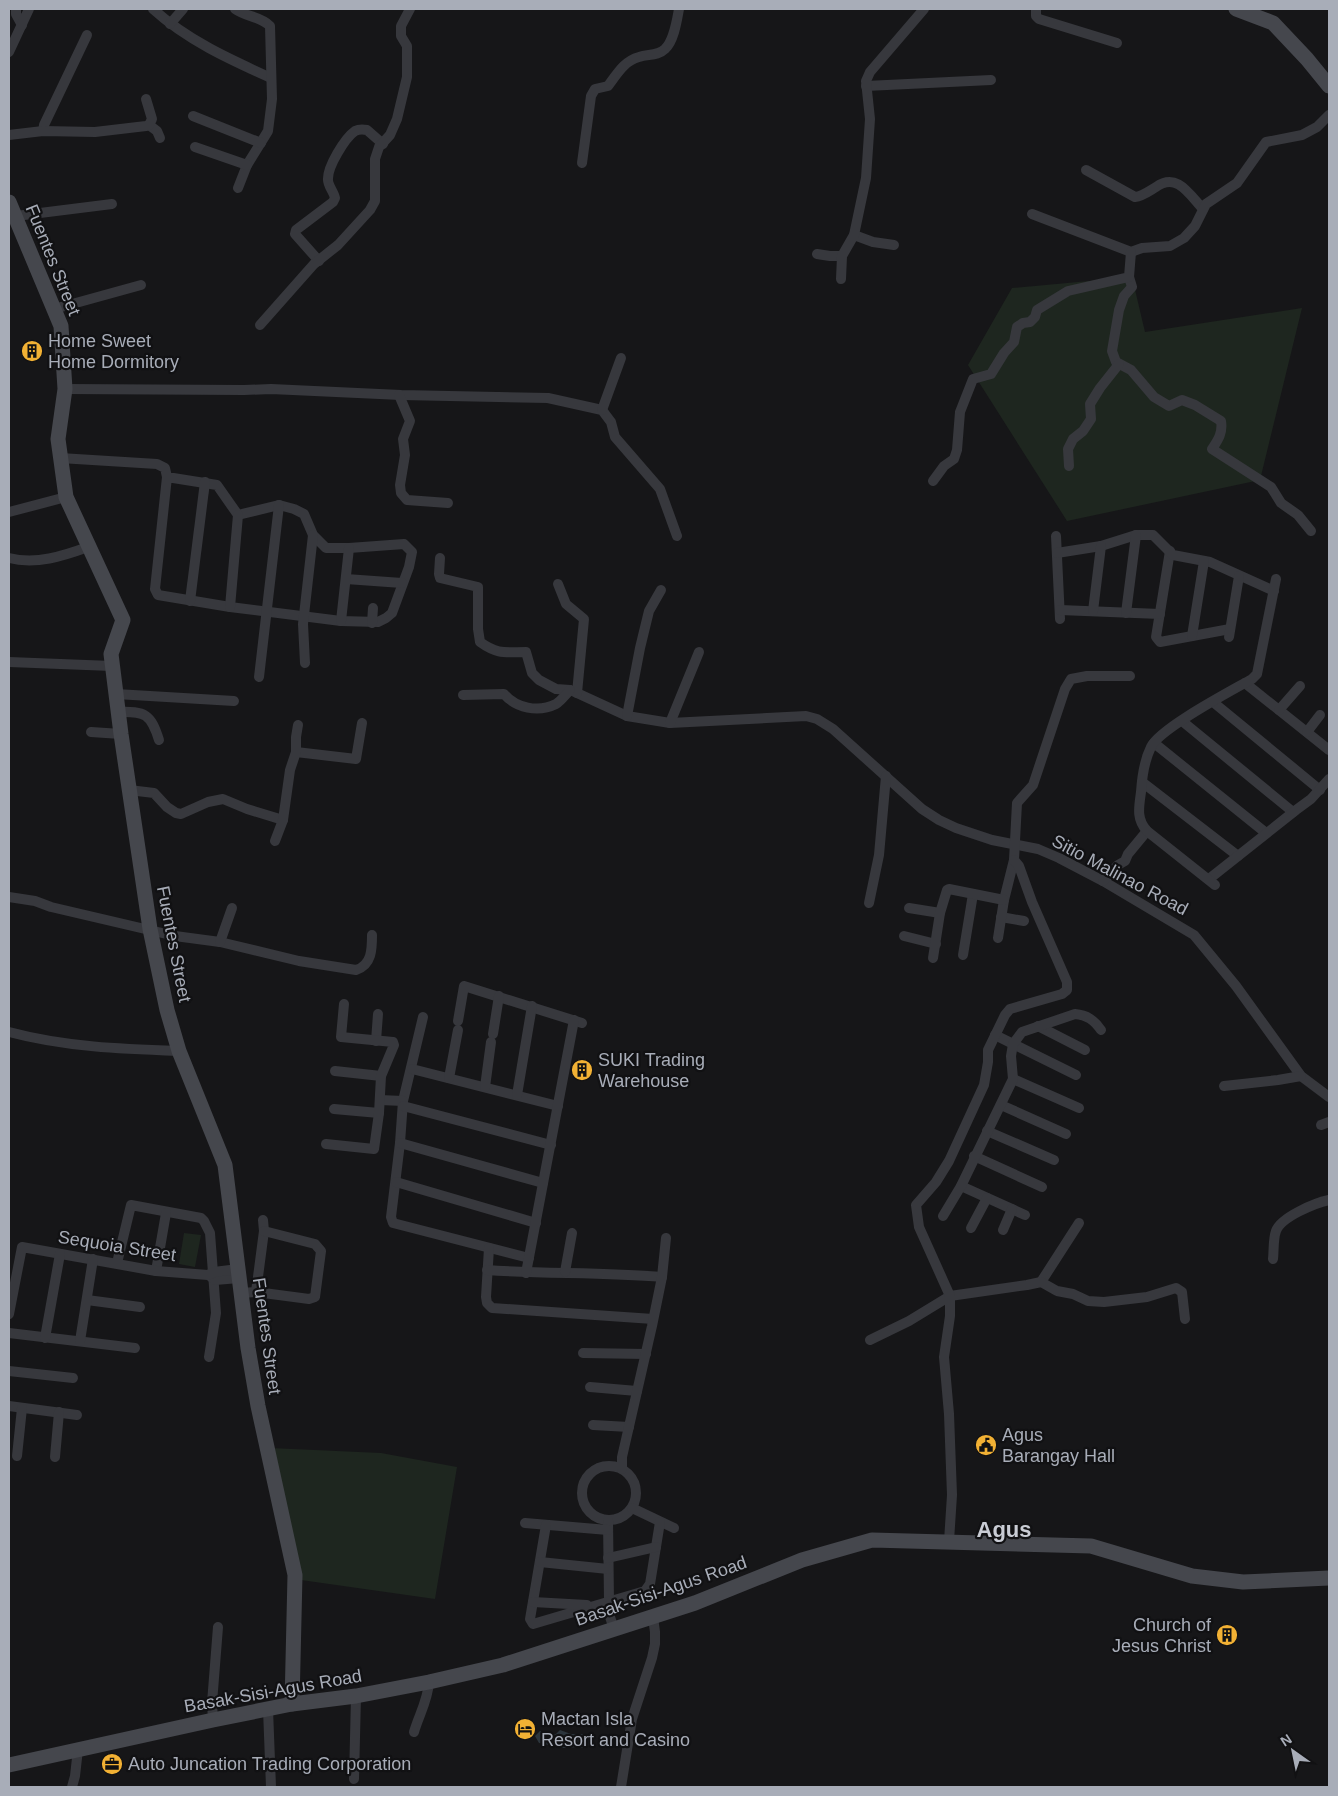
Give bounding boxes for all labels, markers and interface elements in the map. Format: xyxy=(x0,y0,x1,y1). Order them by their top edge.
street label: Fuentes Street xyxy=(22,202,84,318)
place label: Home Sweet Home Dormitory xyxy=(48,331,179,372)
building icon: Home Sweet Home Dormitory xyxy=(20,339,44,363)
street label: Sitio Malinao Road xyxy=(1049,831,1191,919)
street label: Fuentes Street xyxy=(153,884,195,1004)
place label: SUKI Trading Warehouse xyxy=(598,1050,705,1091)
building icon: SUKI Trading Warehouse xyxy=(570,1058,594,1082)
street label: Sequoia Street xyxy=(57,1227,177,1265)
street label: Fuentes Street xyxy=(249,1276,285,1396)
place label: Agus Barangay Hall xyxy=(1002,1425,1115,1466)
public building icon: Agus Barangay Hall xyxy=(974,1433,998,1457)
district label: Agus xyxy=(977,1517,1032,1542)
street label: Basak-Sisi-Agus Road xyxy=(573,1552,749,1630)
place label: Church of Jesus Christ xyxy=(1112,1615,1212,1656)
building icon: Church of Jesus Christ xyxy=(1215,1623,1239,1647)
street label: Basak-Sisi-Agus Road xyxy=(183,1666,363,1716)
place label: Mactan Isla Resort and Casino xyxy=(541,1709,690,1750)
hotel icon: Mactan Isla Resort and Casino xyxy=(513,1717,537,1741)
north arrow xyxy=(1268,1726,1318,1776)
text: N xyxy=(1277,1731,1295,1750)
office icon: Auto Juncation Trading Corporation xyxy=(100,1752,124,1776)
place label: Auto Juncation Trading Corporation xyxy=(128,1754,411,1774)

